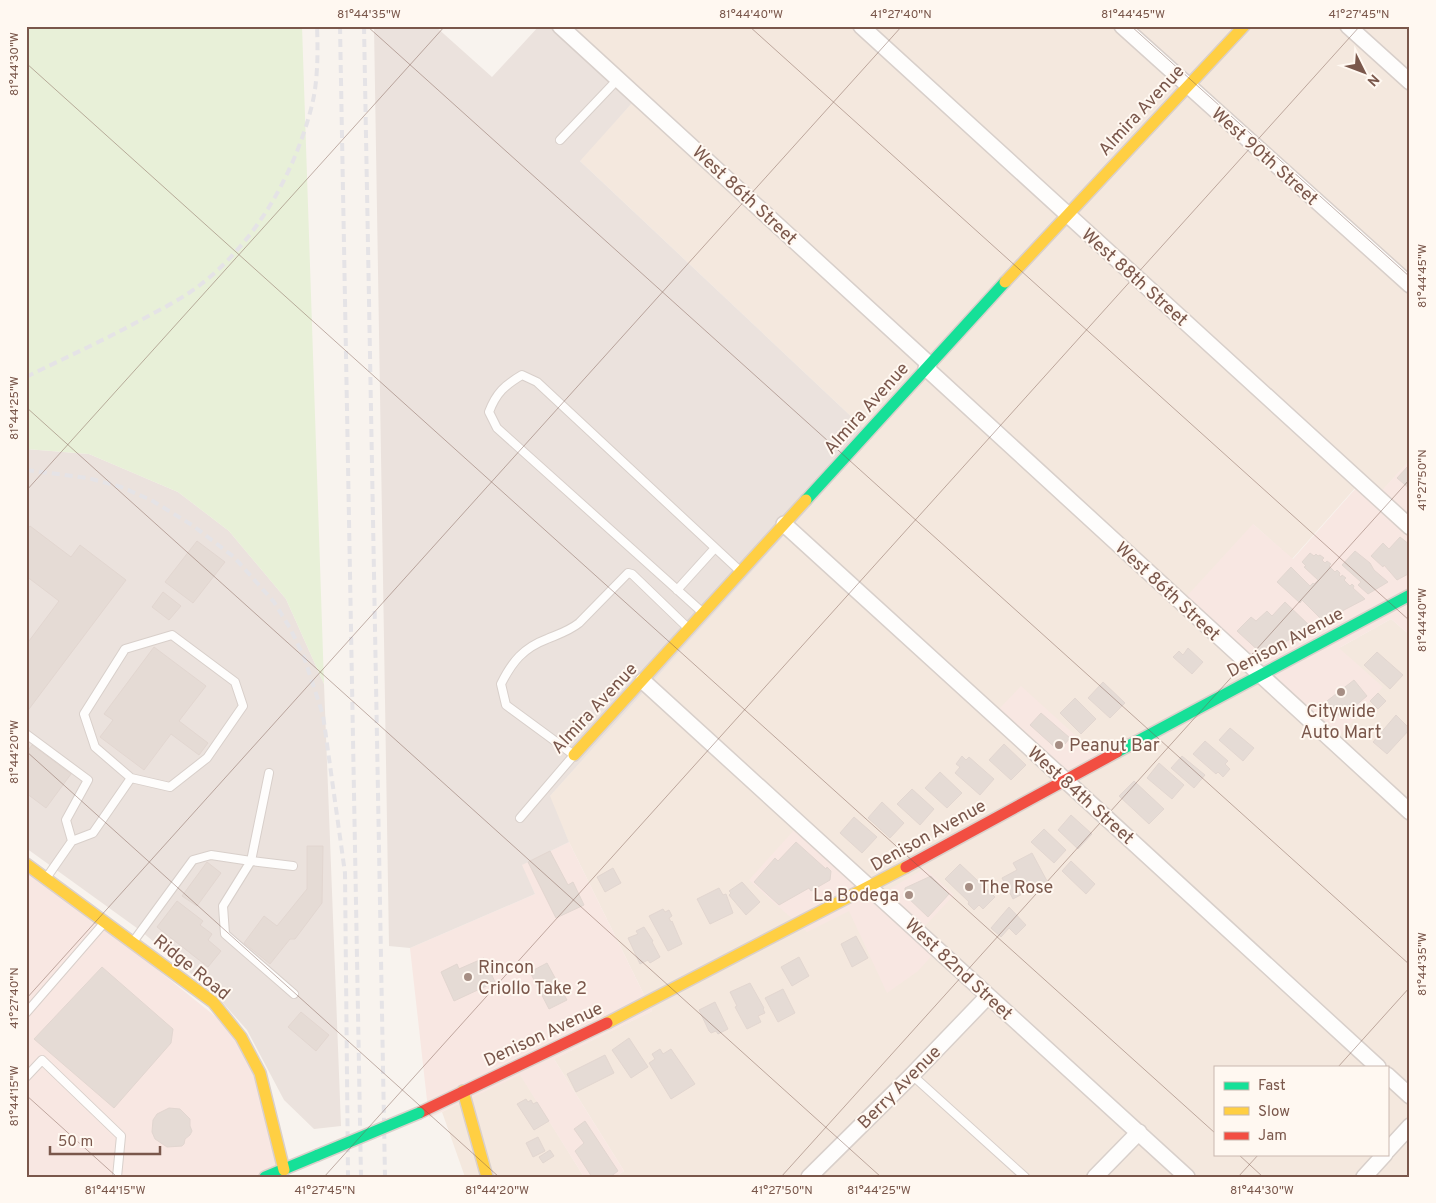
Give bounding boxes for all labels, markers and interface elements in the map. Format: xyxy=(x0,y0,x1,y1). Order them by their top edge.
text: 81°44'35"W xyxy=(337,7,401,23)
text: 81°44'40"W xyxy=(719,7,783,23)
text: 41°27'40"N xyxy=(870,7,932,23)
text: 81°44'45"W xyxy=(1101,7,1165,23)
text: 41°27'45"N xyxy=(1328,7,1390,23)
text: 81°44'30"W xyxy=(7,32,23,96)
north arrow xyxy=(1338,48,1388,98)
street label: Almira Avenue xyxy=(1094,61,1190,161)
text: N xyxy=(1363,70,1382,89)
street label: West 90th Street xyxy=(1206,103,1322,211)
street label: West 86th Street xyxy=(687,141,801,251)
street label: West 88th Street xyxy=(1076,224,1192,332)
text: 81°44'45"W xyxy=(1415,244,1431,308)
street label: Almira Avenue xyxy=(820,358,915,460)
text: 81°44'25"W xyxy=(7,376,23,440)
text: 41°27'50"N xyxy=(1415,449,1431,511)
street label: West 86th Street xyxy=(1110,537,1224,647)
text: 81°44'40"W xyxy=(1415,588,1431,652)
street label: Denison Avenue xyxy=(1223,603,1348,684)
street label: Almira Avenue xyxy=(547,659,643,759)
marker: Citywide Auto Mart xyxy=(1335,686,1347,698)
place label: Citywide Auto Mart xyxy=(1301,701,1381,745)
text: 81°44'20"W xyxy=(7,720,23,784)
place label: Peanut Bar xyxy=(1069,735,1160,758)
marker: Peanut Bar xyxy=(1053,739,1065,751)
street label: West 84th Street xyxy=(1022,742,1138,850)
street label: Denison Avenue xyxy=(867,795,991,878)
place label: The Rose xyxy=(979,877,1053,900)
marker: The Rose xyxy=(963,881,975,893)
place label: La Bodega xyxy=(813,885,899,908)
marker: La Bodega xyxy=(903,889,915,901)
street label: West 82nd Street xyxy=(899,914,1017,1026)
street label: Ridge Road xyxy=(148,930,234,1006)
text: 81°44'35"W xyxy=(1415,932,1431,996)
place label: Rincon Criollo Take 2 xyxy=(478,957,587,1001)
text: 41°27'40"N xyxy=(7,967,23,1029)
marker: Rincon Criollo Take 2 xyxy=(462,971,474,983)
street label: Denison Avenue xyxy=(480,998,607,1073)
street label: Berry Avenue xyxy=(853,1041,947,1135)
text: 81°44'15"W xyxy=(7,1065,23,1127)
legend xyxy=(1214,1066,1388,1156)
text: Fast xyxy=(1258,1077,1286,1096)
text: Slow xyxy=(1258,1103,1290,1122)
scale bar xyxy=(50,1123,160,1155)
text: Jam xyxy=(1258,1127,1287,1146)
text: 50 m xyxy=(58,1133,93,1152)
text: 81°44'15"W xyxy=(84,1183,146,1199)
text: 41°27'45"N xyxy=(294,1183,356,1199)
text: 81°44'20"W xyxy=(465,1183,529,1199)
text: 41°27'50"N xyxy=(751,1183,813,1199)
text: 81°44'25"W xyxy=(847,1183,911,1199)
text: 81°44'30"W xyxy=(1230,1183,1294,1199)

